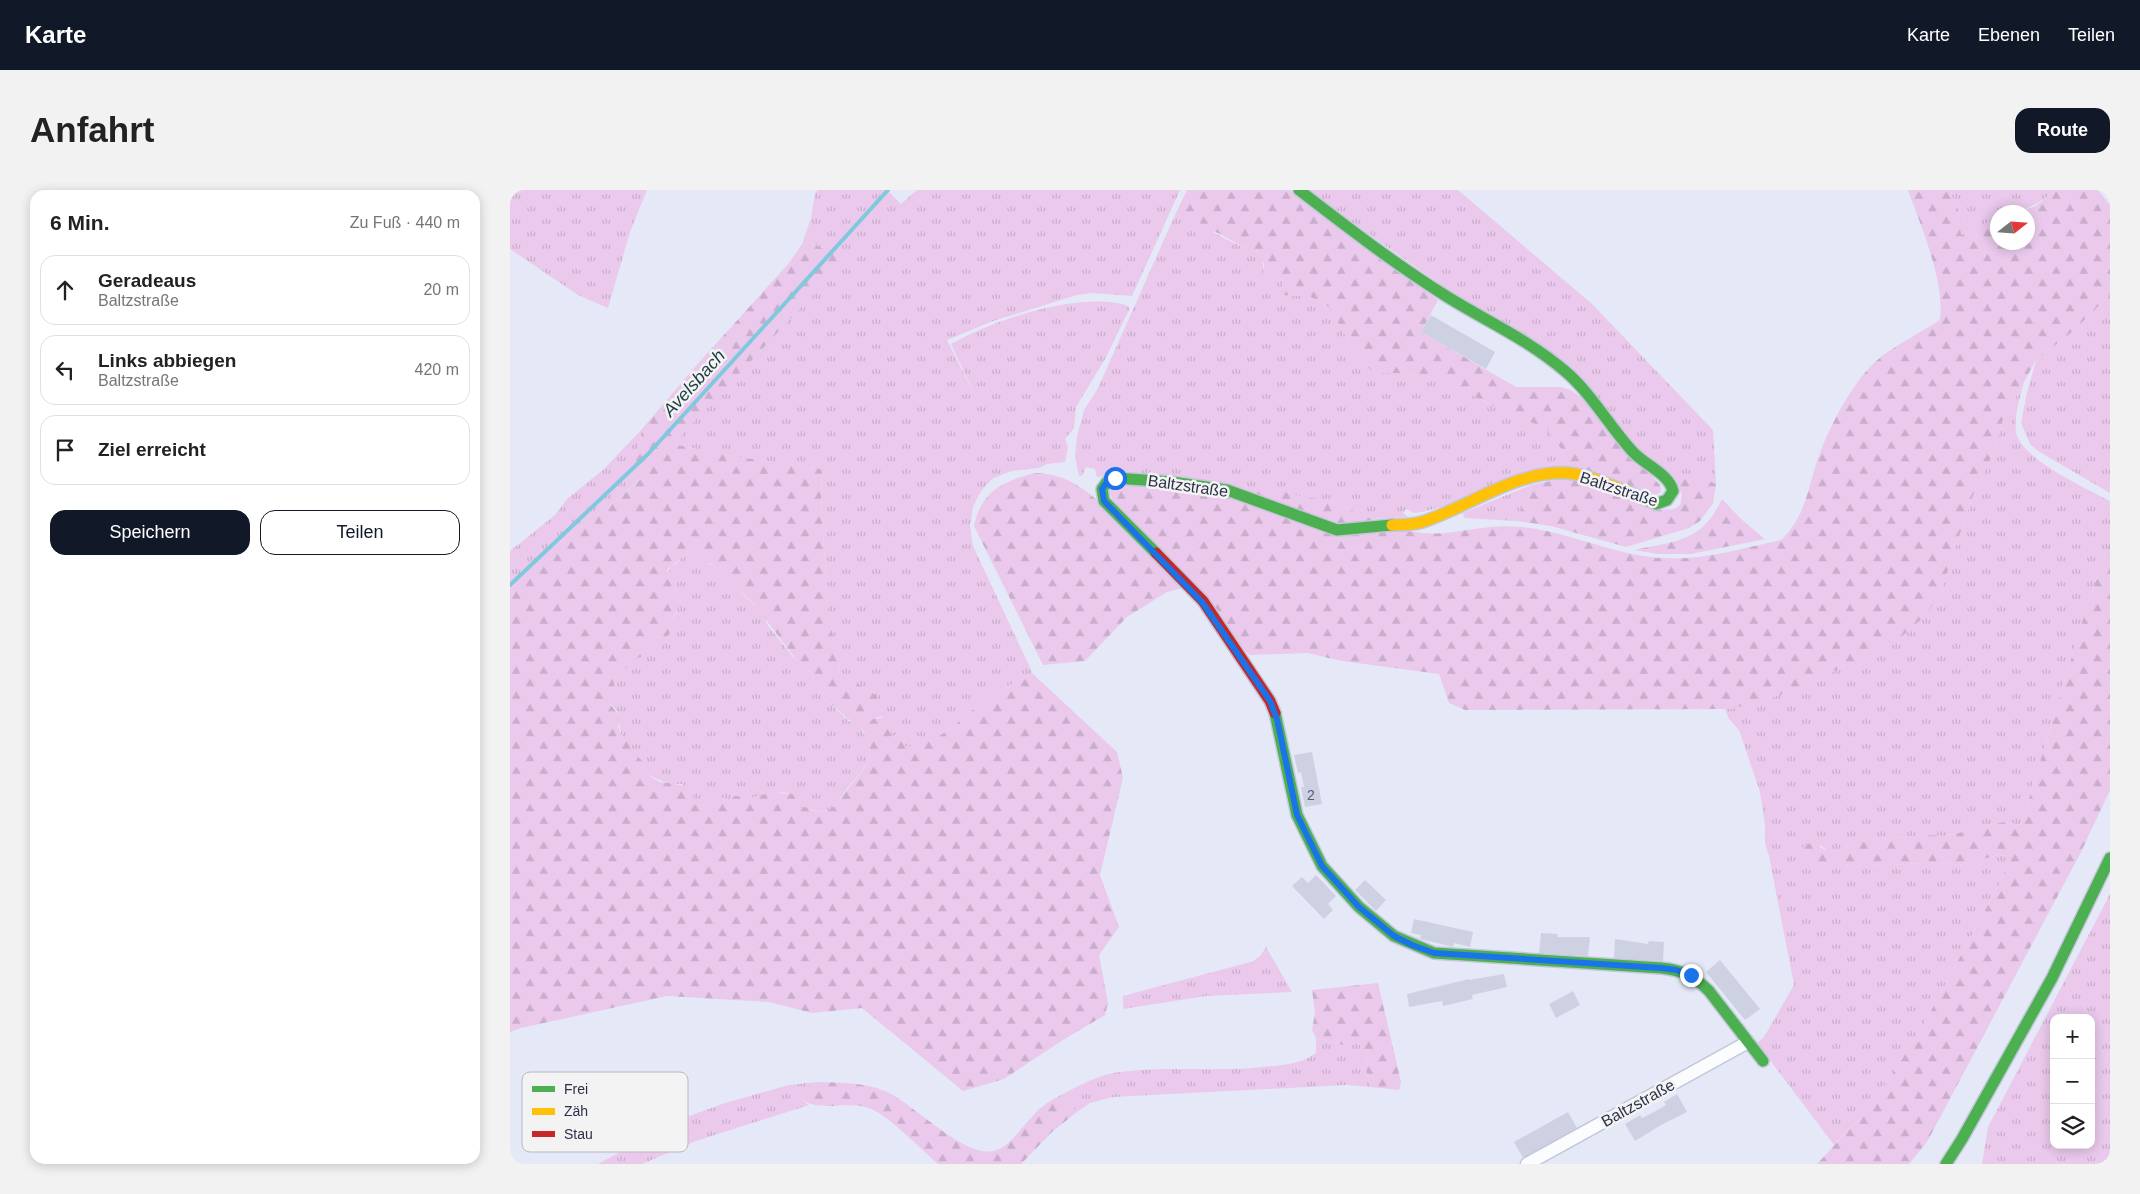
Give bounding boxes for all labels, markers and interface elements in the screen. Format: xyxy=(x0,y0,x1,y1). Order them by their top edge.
text: Karte xyxy=(25,21,86,48)
text: Karte xyxy=(1907,25,1950,45)
text: Ebenen xyxy=(1978,25,2040,45)
text: Teilen xyxy=(2068,25,2115,45)
button: Route xyxy=(2015,108,2110,153)
text: Anfahrt xyxy=(30,110,154,149)
north arrow xyxy=(1990,205,2035,250)
text: 6 Min. xyxy=(50,211,110,234)
text: Zu Fuß · 440 m xyxy=(350,214,460,231)
text: Geradeaus xyxy=(98,270,196,291)
icon: ahead xyxy=(51,276,79,304)
text: 20 m xyxy=(423,281,459,298)
text: Baltzstraße xyxy=(98,292,179,309)
water label: Avelsbach xyxy=(658,346,729,421)
text: Links abbiegen xyxy=(98,350,236,371)
icon: left xyxy=(51,356,79,384)
text: 420 m xyxy=(415,361,459,378)
text: Baltzstraße xyxy=(98,372,179,389)
icon: arrive xyxy=(51,436,79,464)
text: Ziel erreicht xyxy=(98,439,206,460)
route start xyxy=(1104,467,1127,490)
street label: Baltzstraße xyxy=(1578,468,1660,510)
street label: Baltzstraße xyxy=(1147,472,1229,500)
button: Speichern xyxy=(50,510,250,555)
button: Teilen xyxy=(260,510,460,555)
house number: 2 xyxy=(1307,787,1315,803)
route end xyxy=(1680,964,1703,987)
map controls xyxy=(2050,1014,2095,1149)
button: + xyxy=(2050,1014,2095,1059)
button: − xyxy=(2050,1059,2095,1104)
legend xyxy=(522,1072,688,1152)
street label: Baltzstraße xyxy=(1598,1076,1678,1130)
text: Frei xyxy=(564,1081,588,1097)
text: Zäh xyxy=(564,1103,588,1119)
button: layers xyxy=(2050,1104,2095,1149)
text: Stau xyxy=(564,1126,593,1142)

